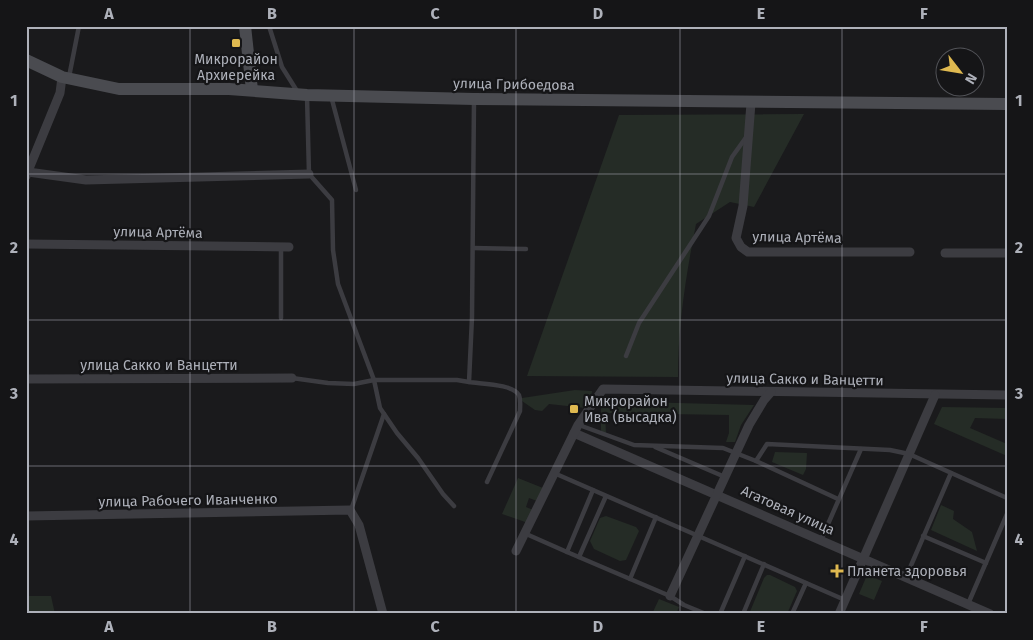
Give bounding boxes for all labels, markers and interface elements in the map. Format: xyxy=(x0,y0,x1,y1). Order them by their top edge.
text: A xyxy=(103,4,114,23)
text: B xyxy=(267,4,277,23)
text: C xyxy=(430,4,440,23)
text: D xyxy=(593,4,603,23)
text: E xyxy=(757,4,765,23)
text: F xyxy=(920,4,928,23)
marker: Микрорайон Архиерейка xyxy=(230,37,242,49)
north arrow xyxy=(936,48,986,98)
place label: Микрорайон Архиерейка xyxy=(194,51,278,84)
text: N xyxy=(961,70,980,87)
street label: улица Грибоедова xyxy=(453,75,575,94)
text: 1 xyxy=(10,91,18,110)
text: 1 xyxy=(1015,91,1023,110)
street label: улица Артёма xyxy=(113,223,203,242)
street label: улица Артёма xyxy=(752,228,842,247)
text: 2 xyxy=(10,238,18,257)
text: 2 xyxy=(1015,238,1023,257)
street label: улица Сакко и Ванцетти xyxy=(80,357,238,374)
street label: улица Сакко и Ванцетти xyxy=(726,370,884,389)
text: 3 xyxy=(9,384,18,403)
text: 3 xyxy=(1014,384,1023,403)
place label: Микрорайон Ива (высадка) xyxy=(584,393,677,426)
marker: Микрорайон Ива (высадка) xyxy=(568,403,580,415)
street label: Агатовая улица xyxy=(738,482,837,539)
street label: улица Рабочего Иванченко xyxy=(98,490,278,511)
text: 4 xyxy=(9,530,19,549)
text: 4 xyxy=(1014,530,1024,549)
place label: Планета здоровья xyxy=(847,563,967,580)
marker: Планета здоровья xyxy=(831,565,843,577)
text: A xyxy=(103,617,114,636)
text: B xyxy=(267,617,277,636)
text: C xyxy=(430,617,440,636)
text: D xyxy=(593,617,603,636)
text: E xyxy=(757,617,765,636)
text: F xyxy=(920,617,928,636)

